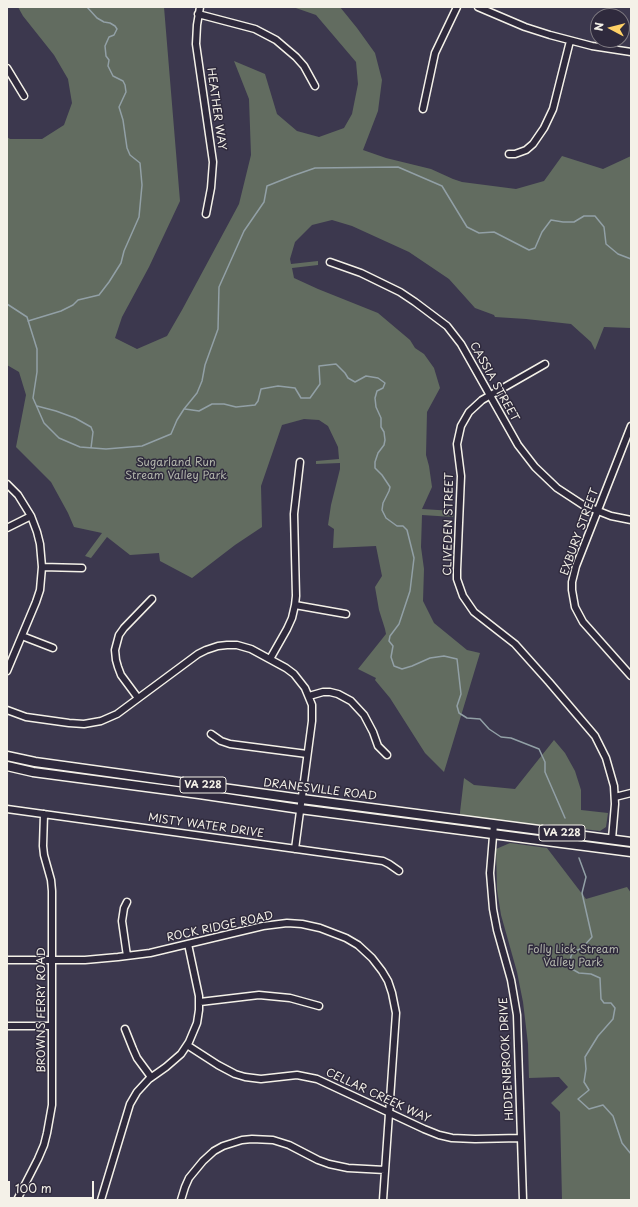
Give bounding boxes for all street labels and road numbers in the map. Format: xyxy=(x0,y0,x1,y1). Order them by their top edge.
street label: HEATHER WAY xyxy=(204,67,228,151)
street label: CASSIA STREET xyxy=(467,340,521,424)
street label: CLIVEDEN STREET xyxy=(441,472,457,576)
street label: EXBURY STREET xyxy=(558,487,602,577)
street label: DRANESVILLE ROAD xyxy=(263,776,377,804)
road number: VA 228 xyxy=(180,777,226,793)
street label: MISTY WATER DRIVE xyxy=(147,811,265,841)
road number: VA 228 xyxy=(539,825,585,841)
street label: ROCK RIDGE ROAD xyxy=(166,909,274,945)
street label: BROWNS FERRY ROAD xyxy=(35,947,49,1073)
street label: HIDDENBROOK DRIVE xyxy=(497,997,517,1121)
street label: CELLAR CREEK WAY xyxy=(324,1066,432,1126)

